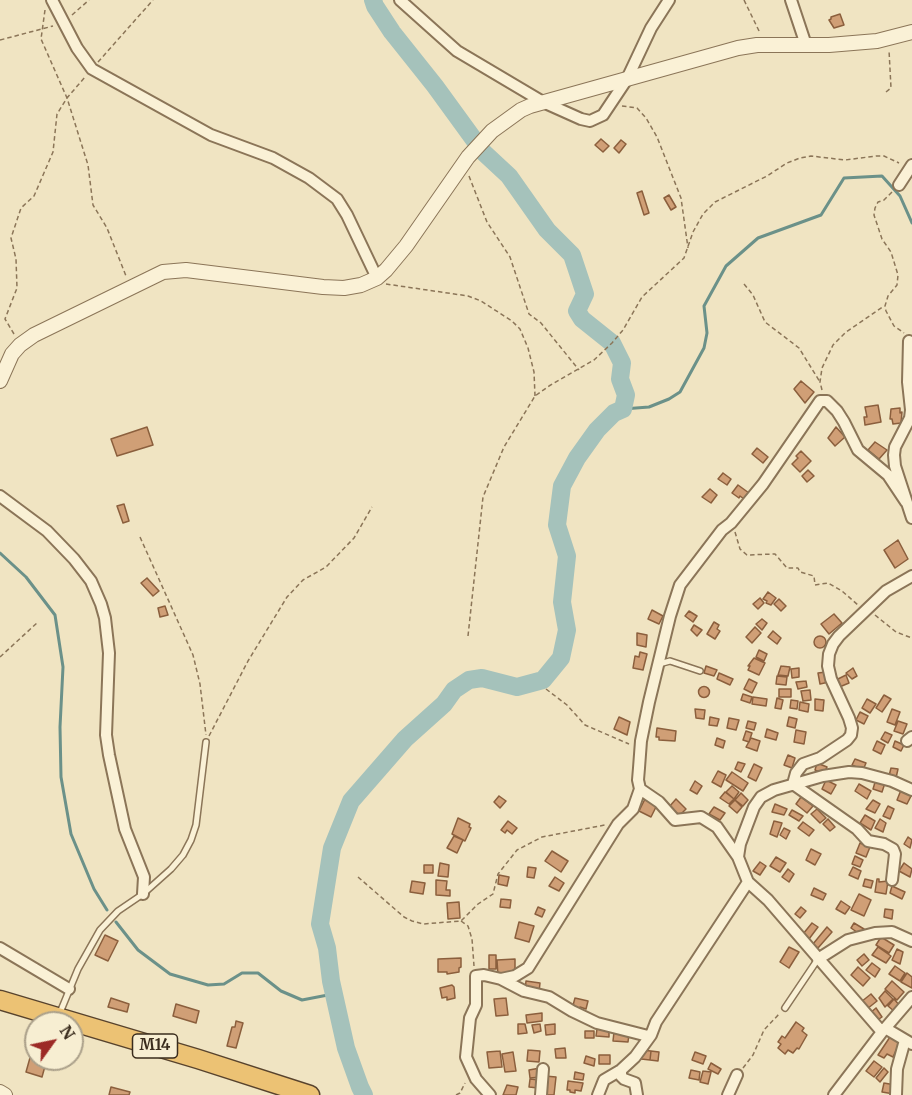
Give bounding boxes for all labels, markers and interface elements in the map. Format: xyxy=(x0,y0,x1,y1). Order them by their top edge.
north arrow xyxy=(24,1011,84,1071)
text: N xyxy=(56,1022,79,1043)
road number: M14 xyxy=(132,1034,178,1058)

